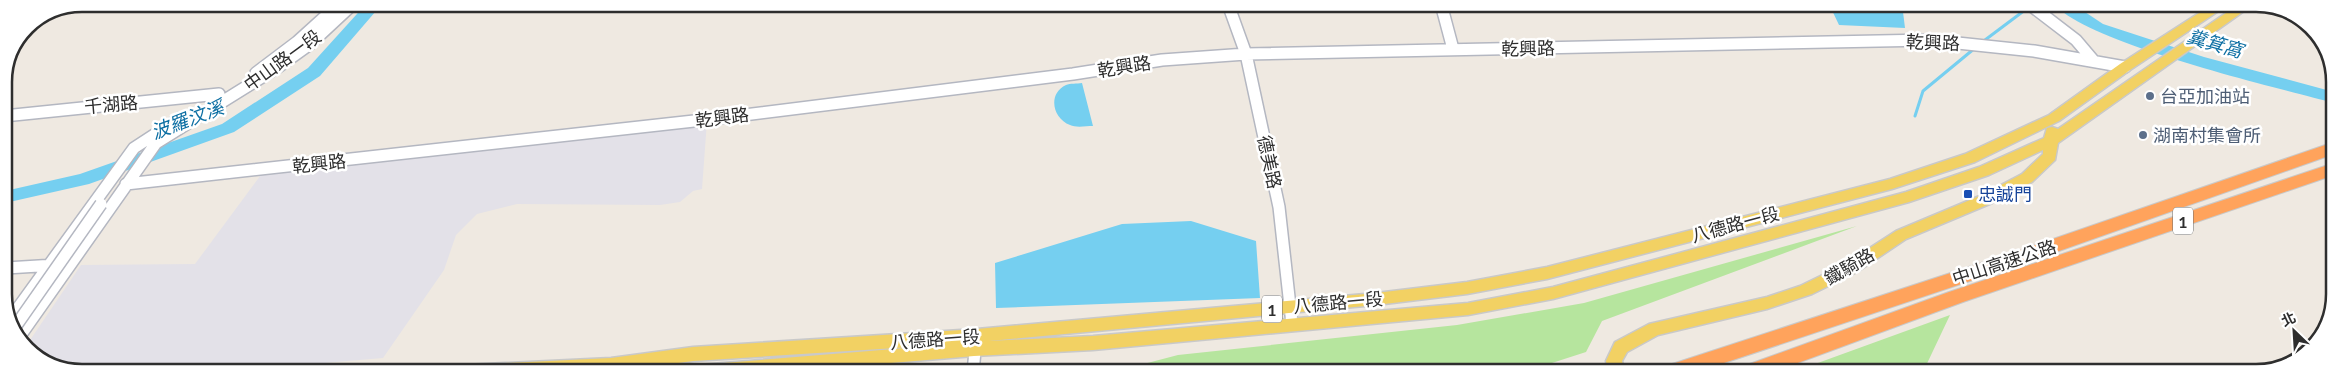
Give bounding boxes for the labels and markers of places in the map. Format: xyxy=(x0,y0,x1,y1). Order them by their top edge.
place label: 台亞加油站 xyxy=(2160,85,2250,107)
marker: 台亞加油站 xyxy=(2144,90,2156,102)
place label: 湖南村集會所 xyxy=(2153,124,2261,146)
marker: 湖南村集會所 xyxy=(2137,129,2149,141)
place label: 忠誠門 xyxy=(1978,183,2032,205)
marker: 忠誠門 xyxy=(1962,188,1974,200)

